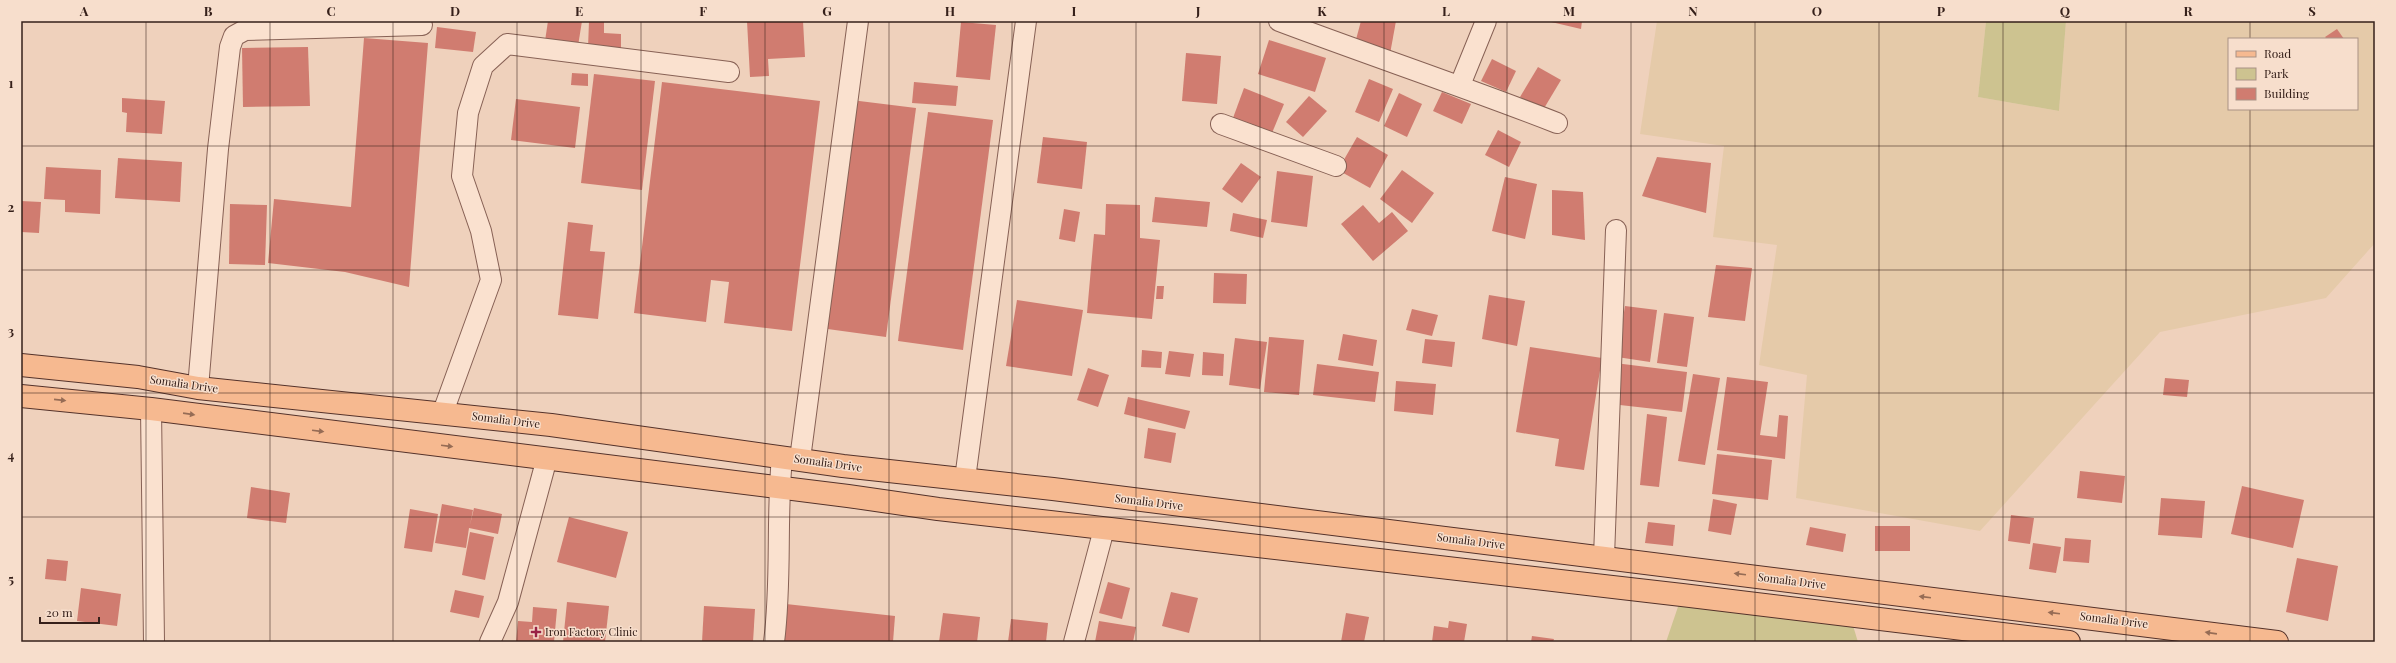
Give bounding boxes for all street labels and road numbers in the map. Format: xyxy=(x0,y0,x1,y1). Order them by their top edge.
street label: Somalia Drive xyxy=(149,371,219,396)
street label: Somalia Drive xyxy=(471,408,541,431)
street label: Somalia Drive xyxy=(793,450,863,475)
street label: Somalia Drive xyxy=(1114,490,1184,513)
street label: Somalia Drive xyxy=(1436,529,1506,552)
street label: Somalia Drive xyxy=(1757,569,1827,592)
street label: Somalia Drive xyxy=(2079,608,2149,631)

